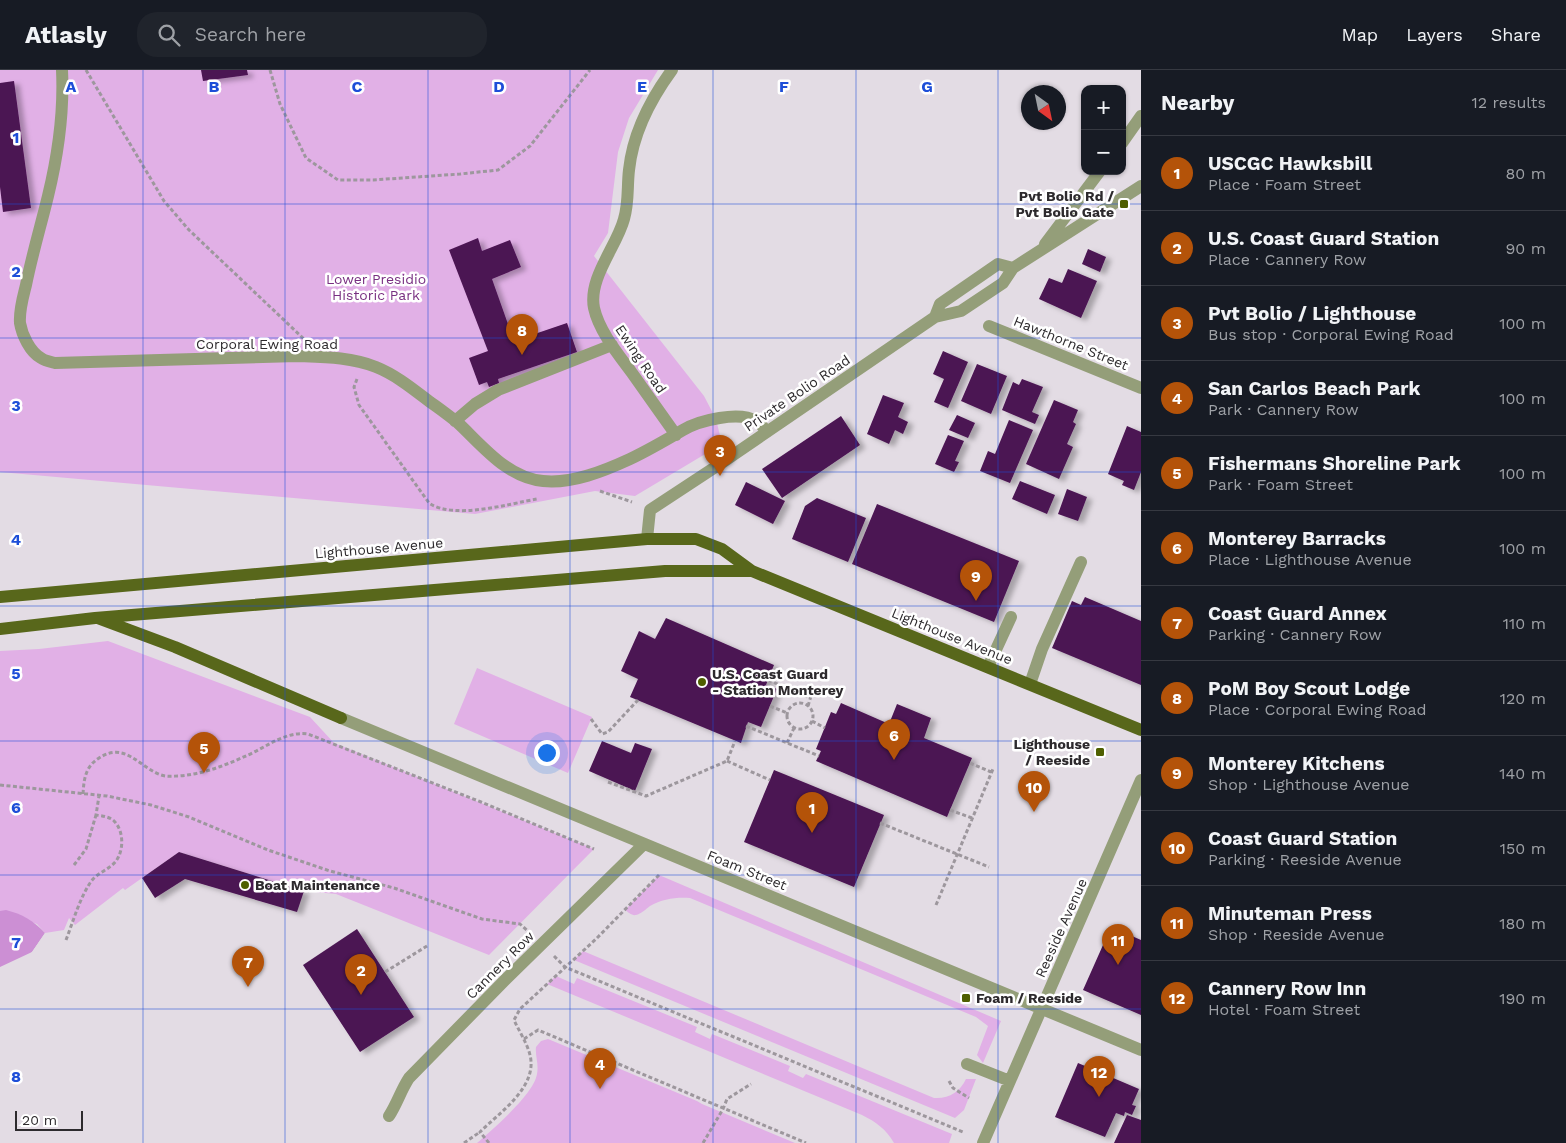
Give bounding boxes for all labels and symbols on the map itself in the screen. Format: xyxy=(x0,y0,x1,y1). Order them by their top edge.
text: A xyxy=(66,77,77,96)
text: B xyxy=(209,77,220,96)
text: C xyxy=(352,77,363,96)
text: D xyxy=(493,77,505,96)
text: E xyxy=(637,77,647,96)
text: F xyxy=(779,77,789,96)
text: G xyxy=(921,77,933,96)
north arrow xyxy=(1021,85,1066,130)
text: 1 xyxy=(13,128,19,147)
place label: Pvt Bolio Rd / Pvt Bolio Gate xyxy=(1015,188,1114,220)
marker: Pvt Bolio Rd / Pvt Bolio Gate xyxy=(1118,198,1130,210)
text: 2 xyxy=(11,262,21,281)
park label: Lower Presidio Historic Park xyxy=(326,271,426,303)
street label: Hawthorne Street xyxy=(1011,313,1131,373)
pin: 8 xyxy=(506,314,538,355)
street label: Ewing Road xyxy=(612,322,670,396)
street label: Corporal Ewing Road xyxy=(196,336,338,352)
street label: Private Bolio Road xyxy=(741,352,853,434)
text: 3 xyxy=(11,396,21,415)
pin: 3 xyxy=(704,435,736,476)
text: 4 xyxy=(11,530,21,549)
street label: Lighthouse Avenue xyxy=(314,534,444,562)
pin: 9 xyxy=(960,560,992,601)
street label: Lighthouse Avenue xyxy=(889,604,1015,668)
text: 5 xyxy=(11,664,21,683)
place label: U.S. Coast Guard - Station Monterey xyxy=(712,666,843,698)
marker: U.S. Coast Guard - Station Monterey xyxy=(696,676,708,688)
pin: 6 xyxy=(878,719,910,760)
pin: 5 xyxy=(188,732,220,773)
place label: Lighthouse / Reeside xyxy=(1013,736,1090,768)
your location xyxy=(534,740,560,766)
marker: Lighthouse / Reeside xyxy=(1094,746,1106,758)
pin: 10 xyxy=(1018,771,1050,812)
pin: 1 xyxy=(796,792,828,833)
text: 6 xyxy=(11,798,21,817)
street label: Foam Street xyxy=(705,847,789,893)
street label: Reeside Avenue xyxy=(1032,876,1090,980)
place label: Boat Maintenance xyxy=(255,877,380,893)
marker: Boat Maintenance xyxy=(239,879,251,891)
pin: 11 xyxy=(1102,924,1134,965)
street label: Cannery Row xyxy=(463,928,537,1002)
text: 7 xyxy=(11,933,21,952)
pin: 7 xyxy=(232,946,264,987)
pin: 2 xyxy=(345,954,377,995)
place label: Foam / Reeside xyxy=(976,990,1082,1006)
marker: Foam / Reeside xyxy=(960,992,972,1004)
pin: 4 xyxy=(584,1048,616,1089)
pin: 12 xyxy=(1083,1056,1115,1097)
text: 8 xyxy=(11,1067,21,1086)
scale bar xyxy=(15,1108,82,1131)

